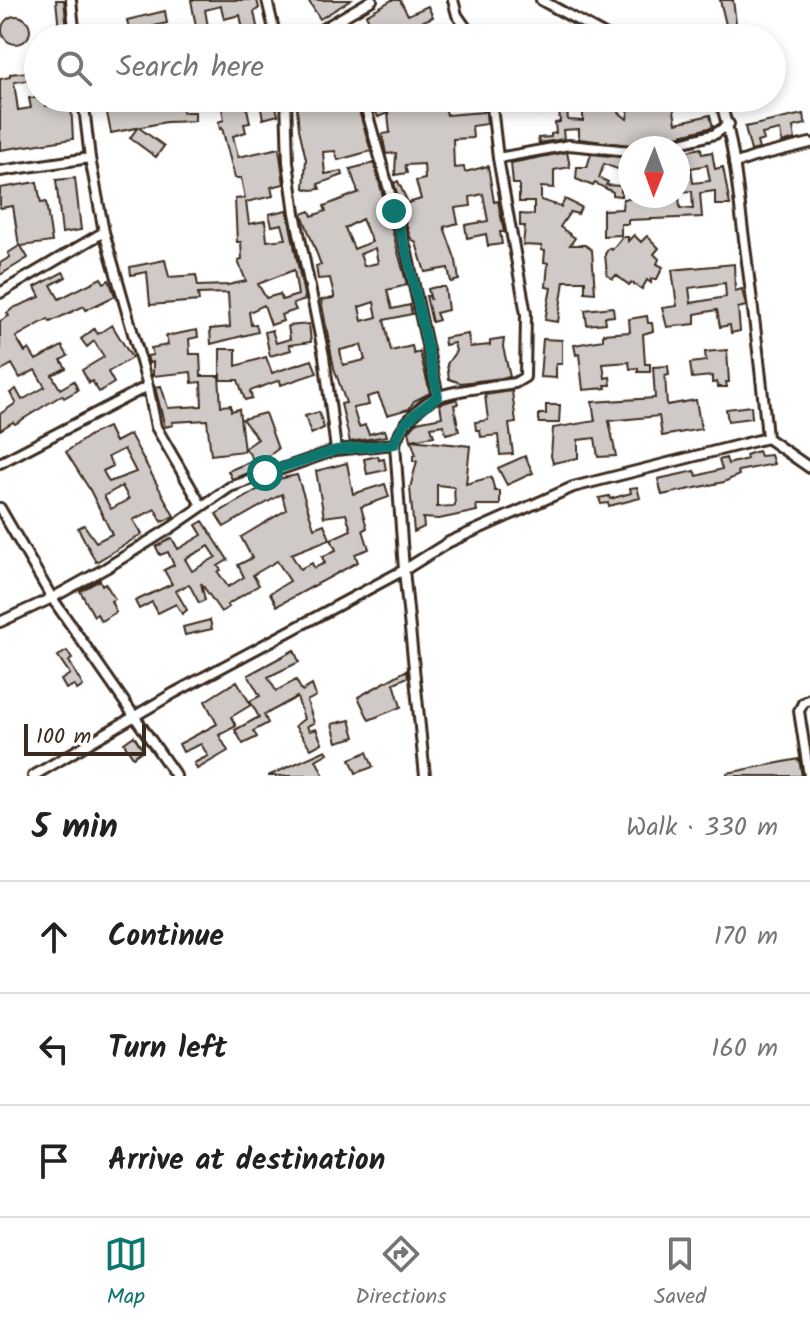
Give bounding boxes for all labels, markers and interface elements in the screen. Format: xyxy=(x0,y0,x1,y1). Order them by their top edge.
search box xyxy=(24,24,786,112)
text: Search here xyxy=(116,44,264,92)
icon: search xyxy=(52,46,96,90)
north arrow xyxy=(618,136,690,208)
route end xyxy=(376,193,412,229)
route start xyxy=(247,455,283,491)
scale bar xyxy=(24,720,146,756)
text: 100 m xyxy=(36,720,91,755)
text: 5 min xyxy=(32,801,118,855)
text: Walk · 330 m xyxy=(626,807,778,849)
text: Continue xyxy=(108,913,224,961)
icon: ahead xyxy=(32,915,76,959)
text: 170 m xyxy=(714,916,778,958)
text: Turn left xyxy=(108,1025,227,1073)
icon: left xyxy=(32,1027,76,1071)
text: 160 m xyxy=(711,1028,778,1070)
text: Arrive at destination xyxy=(108,1137,385,1185)
icon: arrive xyxy=(32,1139,76,1183)
tab: Map xyxy=(104,1232,148,1315)
tab: Directions xyxy=(355,1232,447,1315)
tab: Saved xyxy=(654,1232,706,1315)

